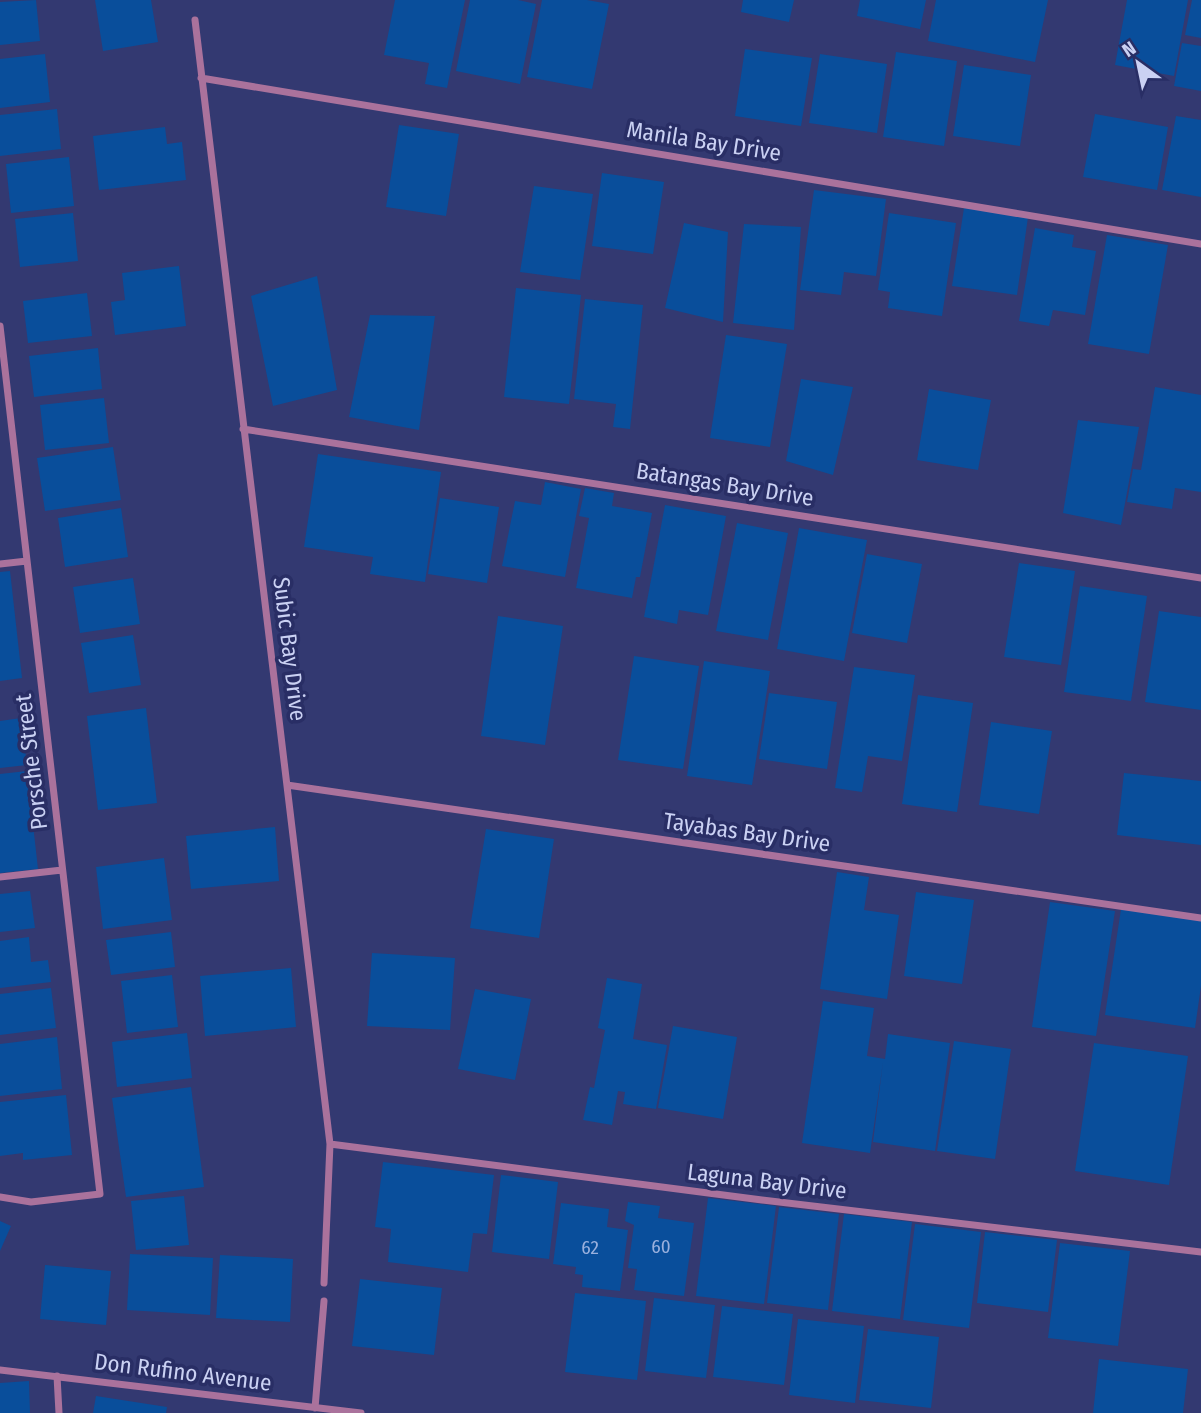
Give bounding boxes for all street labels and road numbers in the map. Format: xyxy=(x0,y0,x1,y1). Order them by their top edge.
street label: Manila Bay Drive xyxy=(625,115,783,167)
street label: Batangas Bay Drive xyxy=(634,456,816,512)
street label: Subic Bay Drive xyxy=(267,576,313,722)
street label: Porsche Street xyxy=(9,692,53,831)
street label: Tayabas Bay Drive xyxy=(662,806,832,858)
street label: Laguna Bay Drive xyxy=(686,1157,848,1205)
street label: Don Rufino Avenue xyxy=(93,1347,273,1397)

